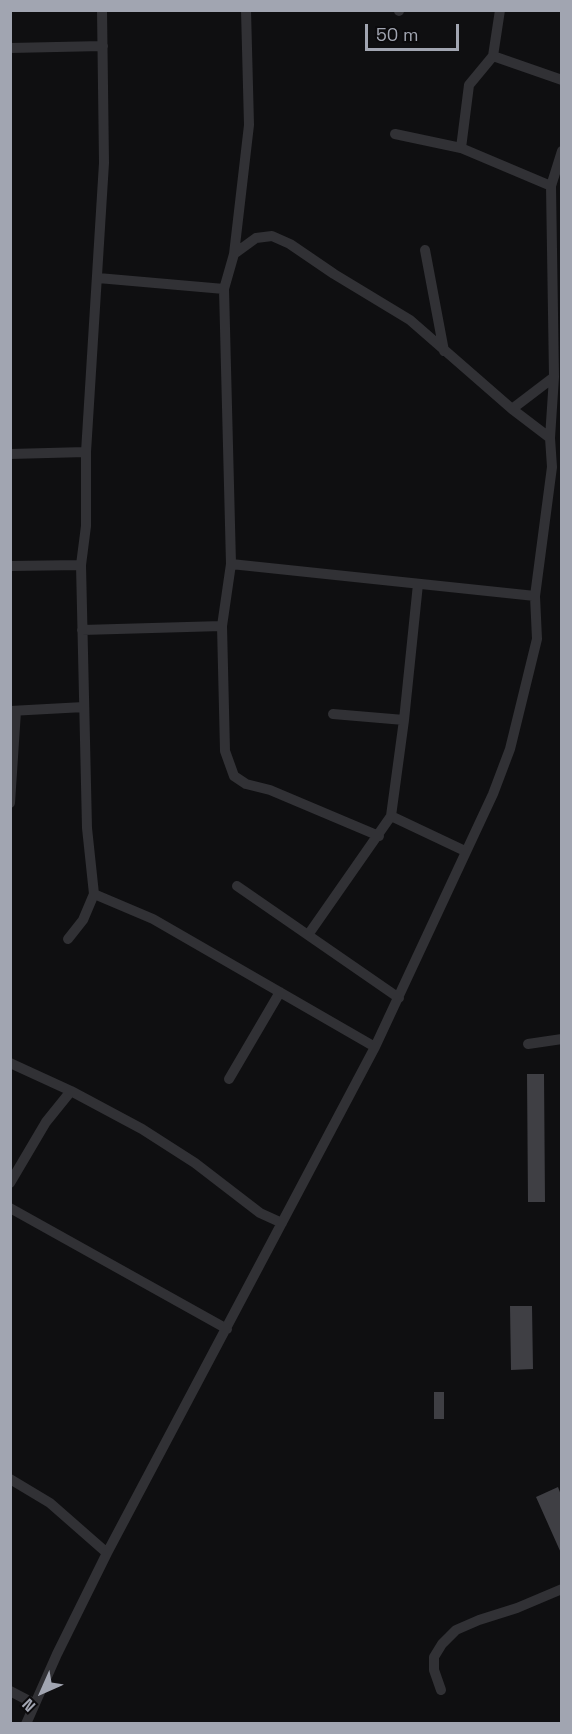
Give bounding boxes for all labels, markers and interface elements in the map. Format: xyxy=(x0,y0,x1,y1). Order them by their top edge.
scale bar xyxy=(368,12,462,50)
text: 50 m xyxy=(376,23,418,46)
north arrow xyxy=(12,1662,72,1722)
text: N xyxy=(18,1694,40,1716)

